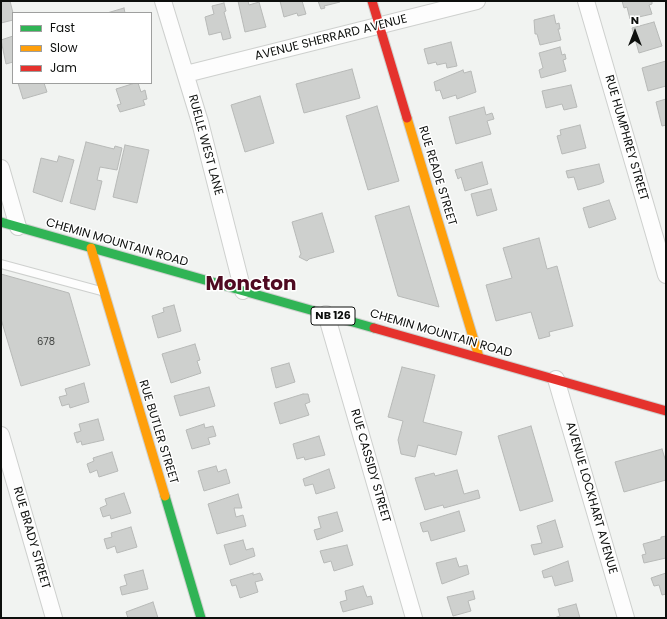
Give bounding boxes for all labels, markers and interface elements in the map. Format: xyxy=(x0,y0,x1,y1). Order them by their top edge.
legend xyxy=(12,12,152,84)
street label: AVENUE SHERRARD AVENUE xyxy=(253,12,409,64)
north arrow xyxy=(615,12,655,52)
text: N xyxy=(631,12,639,28)
text: Fast xyxy=(50,19,75,36)
text: Slow xyxy=(50,39,78,56)
text: Jam xyxy=(50,59,77,76)
street label: RUE HUMPHREY STREET xyxy=(601,74,651,202)
street label: RUELLE WEST LANE xyxy=(185,93,225,197)
street label: RUE READE STREET xyxy=(415,124,459,228)
street label: CHEMIN MOUNTAIN ROAD xyxy=(44,216,190,270)
district label: Moncton xyxy=(205,273,297,297)
road number: NB 126 xyxy=(311,307,355,325)
street label: CHEMIN MOUNTAIN ROAD xyxy=(368,307,514,361)
house number: 678 xyxy=(37,336,55,348)
street label: RUE BUTLER STREET xyxy=(135,378,181,486)
street label: RUE CASSIDY STREET xyxy=(347,408,393,524)
street label: AVENUE LOCKHART AVENUE xyxy=(562,420,620,576)
street label: RUE BRADY STREET xyxy=(9,485,53,591)

